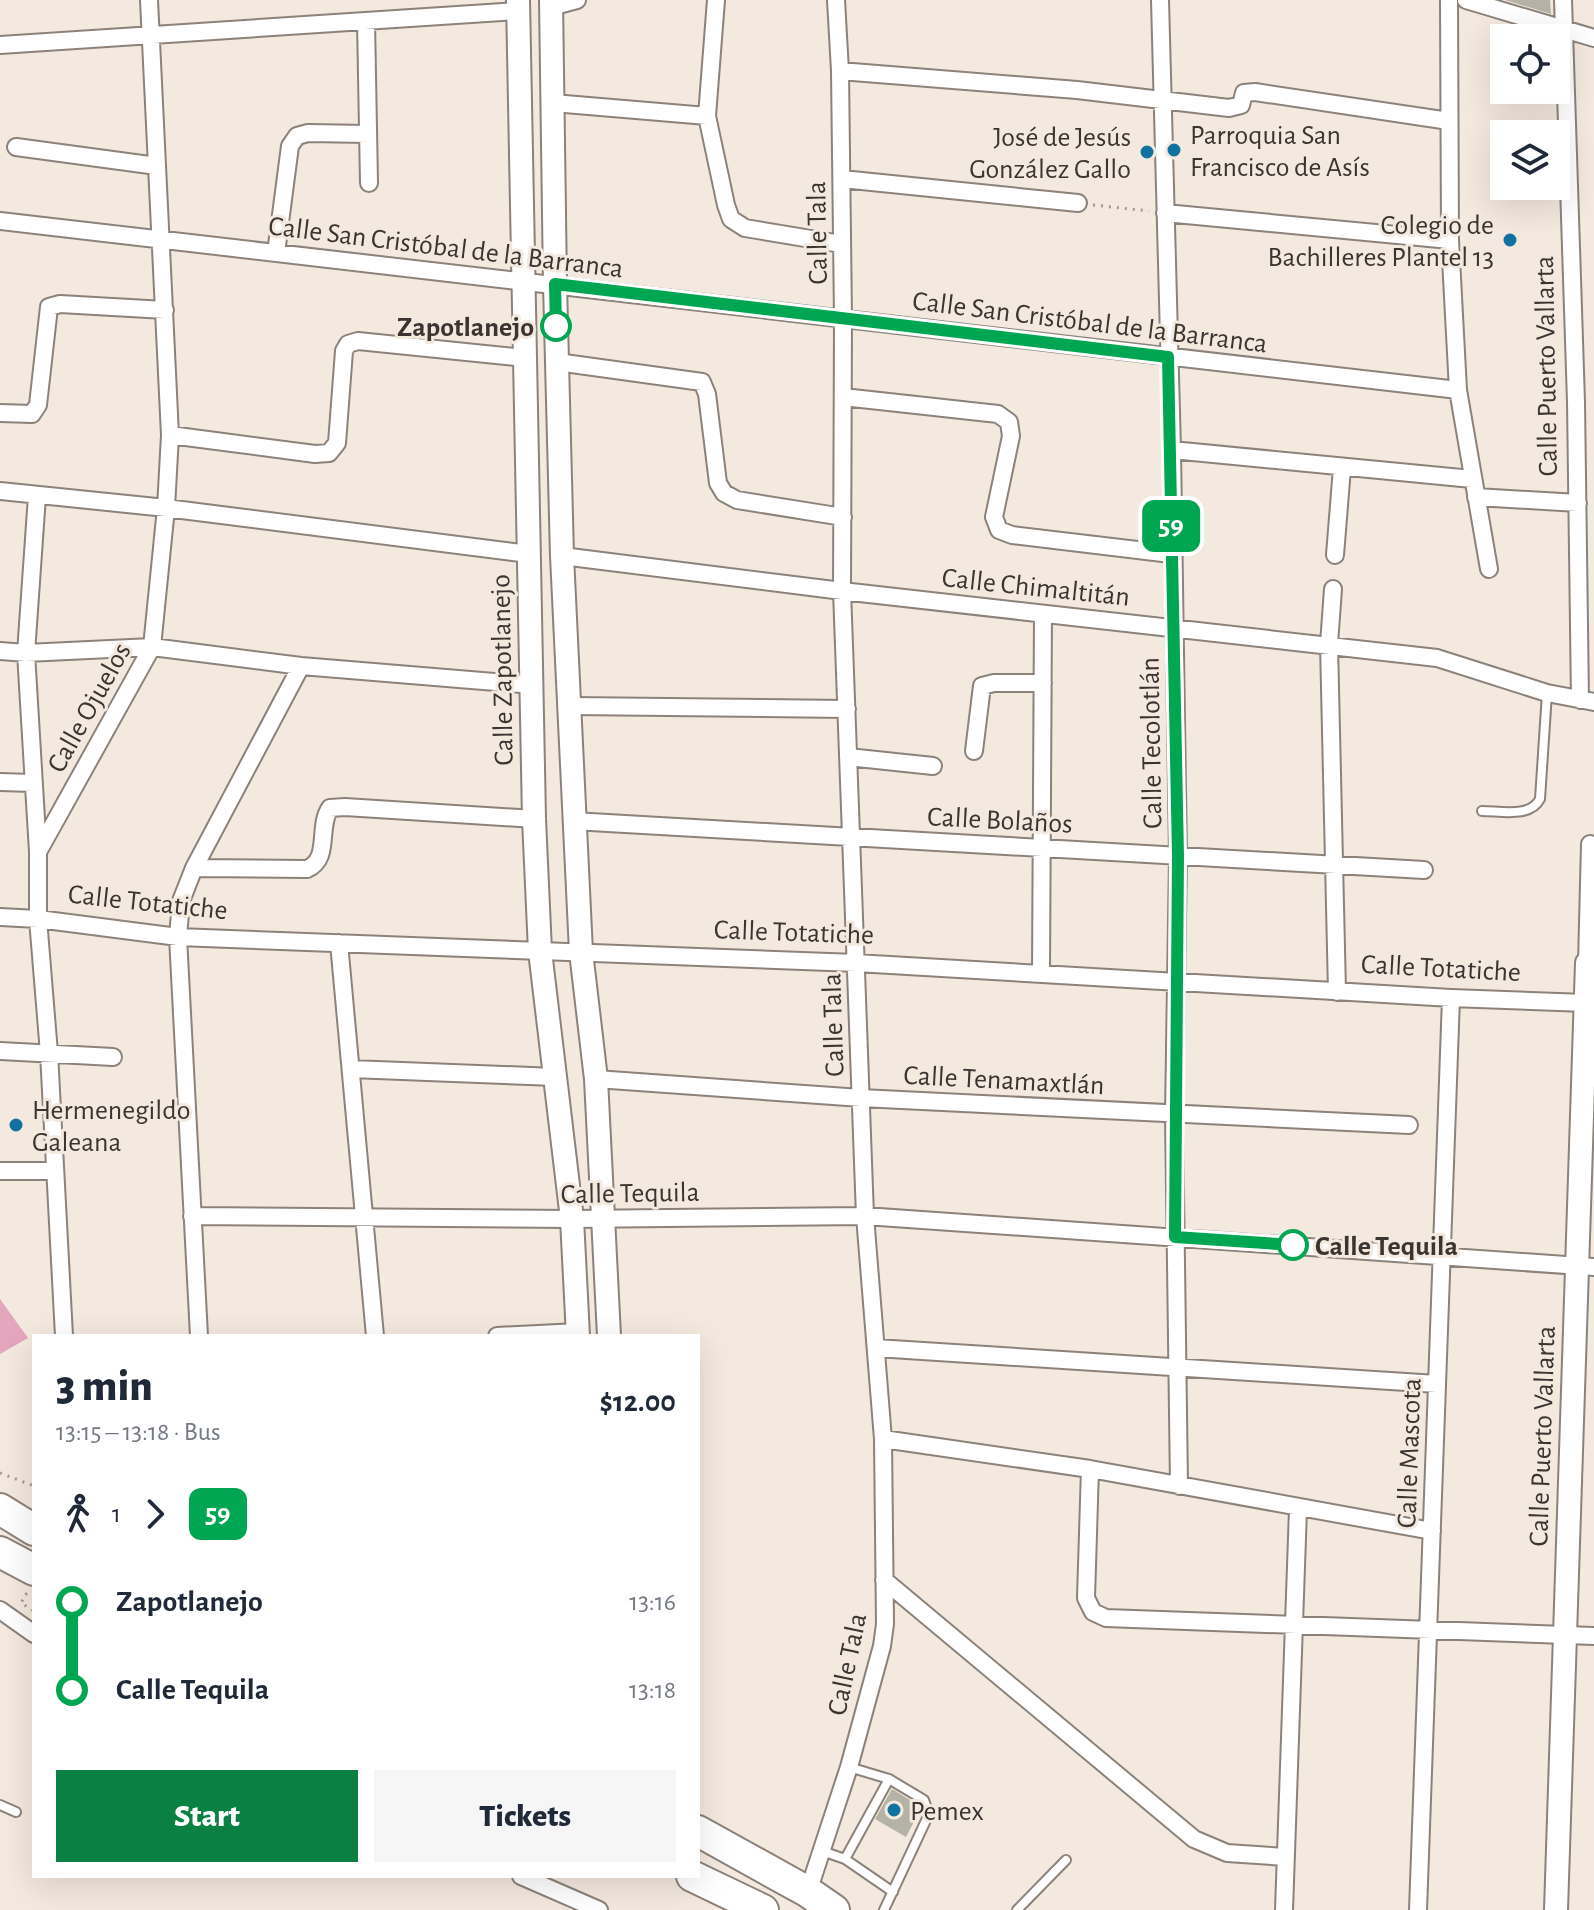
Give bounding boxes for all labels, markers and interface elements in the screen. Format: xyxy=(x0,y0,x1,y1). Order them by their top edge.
map controls xyxy=(1490,24,1570,200)
button: locate xyxy=(1490,24,1570,104)
button: layers xyxy=(1490,120,1570,200)
place label: Parroquia San Francisco de Asís xyxy=(1190,122,1370,182)
place label: José de Jesús González Gallo xyxy=(969,124,1131,184)
marker: Parroquia San Francisco de Asís xyxy=(1165,141,1183,159)
marker: José de Jesús González Gallo xyxy=(1138,143,1156,161)
street label: Calle Tala xyxy=(803,181,833,285)
street label: Calle San Cristóbal de la Barranca xyxy=(267,212,625,284)
place label: Colegio de Bachilleres Plantel 13 xyxy=(1268,212,1494,272)
marker: Colegio de Bachilleres Plantel 13 xyxy=(1501,231,1519,249)
street label: Calle Puerto Vallarta xyxy=(1531,255,1563,477)
street label: Calle San Cristóbal de la Barranca xyxy=(911,287,1269,359)
marker: Zapotlanejo xyxy=(541,311,571,341)
place label: Zapotlanejo xyxy=(397,314,534,342)
line badge: 59 xyxy=(1135,500,1207,552)
text: 59 xyxy=(1158,512,1184,540)
street label: Calle Chimaltitán xyxy=(940,564,1131,612)
street label: Calle Zapotlanejo xyxy=(487,574,519,766)
street label: Calle Ojuelos xyxy=(43,639,137,777)
street label: Calle Tecolotlán xyxy=(1137,657,1167,829)
street label: Calle Bolaños xyxy=(927,803,1073,839)
street label: Calle Totatiche xyxy=(67,881,229,925)
street label: Calle Totatiche xyxy=(713,916,875,950)
street label: Calle Totatiche xyxy=(1360,951,1522,987)
street label: Calle Tala xyxy=(818,973,850,1077)
street label: Calle Tenamaxtlán xyxy=(903,1062,1105,1100)
place label: Hermenegildo Galeana xyxy=(32,1097,191,1157)
marker: Hermenegildo Galeana xyxy=(7,1116,25,1134)
street label: Calle Tequila xyxy=(560,1179,700,1209)
marker: Calle Tequila xyxy=(1278,1230,1308,1260)
place label: Calle Tequila xyxy=(1315,1233,1458,1261)
street label: Calle Puerto Vallarta xyxy=(1525,1325,1561,1547)
text: 3 min xyxy=(56,1365,153,1409)
street label: Calle Mascota xyxy=(1393,1377,1427,1529)
text: $12.00 xyxy=(599,1387,676,1417)
text: 13:15 – 13:18 · Bus xyxy=(56,1419,221,1445)
icon: walk xyxy=(56,1492,100,1536)
icon: forward xyxy=(133,1492,177,1536)
text: 59 xyxy=(205,1500,231,1528)
text: 1 xyxy=(112,1501,121,1527)
text: Zapotlanejo xyxy=(116,1587,263,1617)
text: 13:16 xyxy=(629,1589,676,1615)
street label: Calle Tala xyxy=(823,1611,872,1718)
text: Calle Tequila xyxy=(116,1675,269,1705)
text: 13:18 xyxy=(629,1677,676,1703)
button: Start xyxy=(56,1770,358,1862)
button: Tickets xyxy=(374,1770,676,1862)
place label: Pemex xyxy=(910,1798,984,1826)
marker: Pemex xyxy=(885,1801,903,1819)

